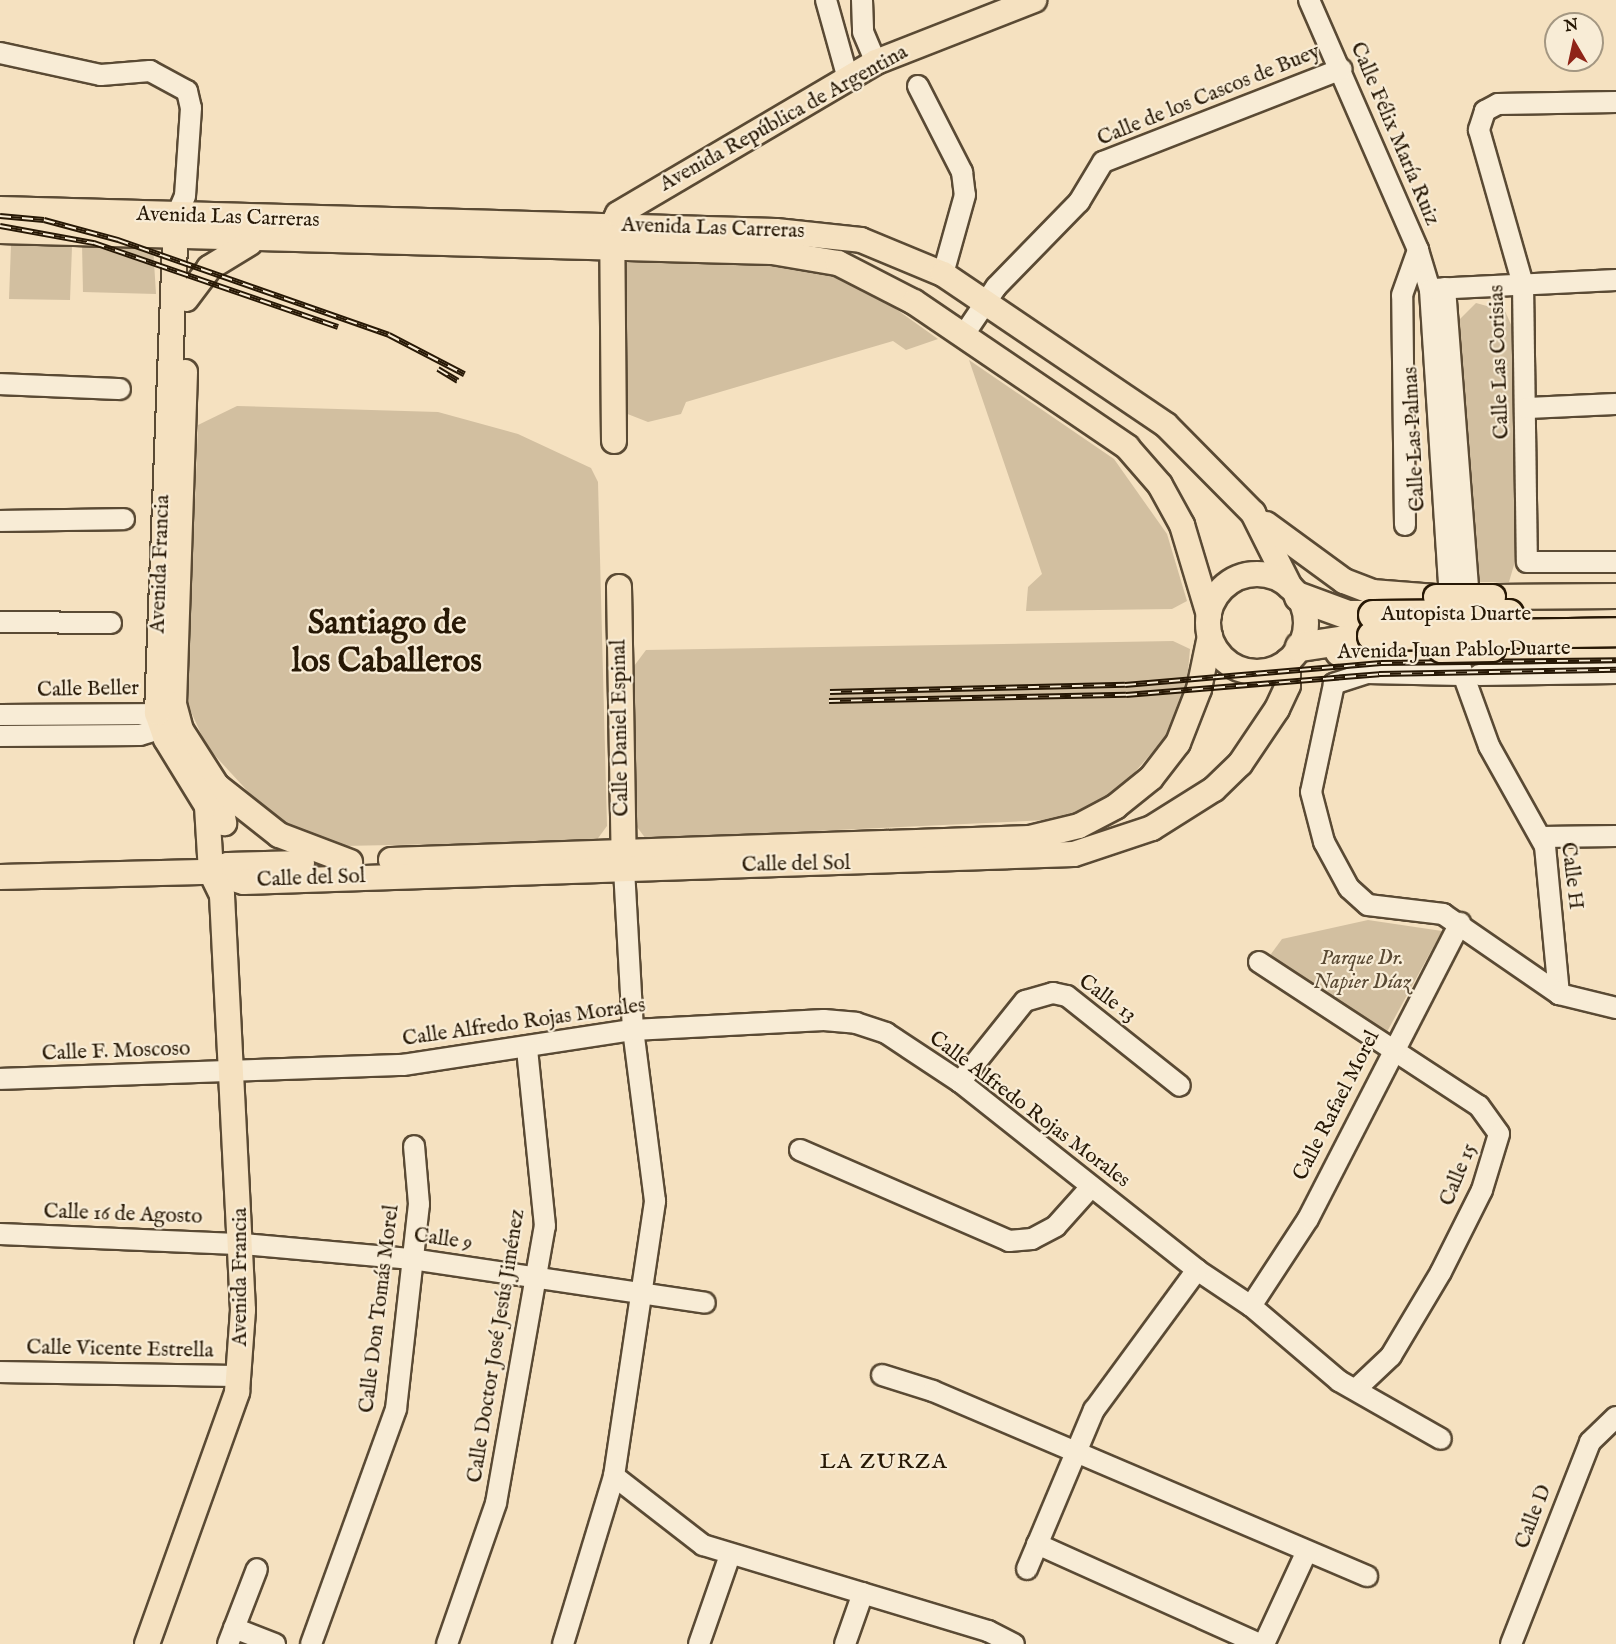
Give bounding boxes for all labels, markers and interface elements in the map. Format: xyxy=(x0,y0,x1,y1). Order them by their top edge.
north arrow xyxy=(1544,12,1604,72)
text: N xyxy=(1563,15,1580,37)
street label: Calle Félix María Ruiz xyxy=(1344,39,1444,229)
street label: Avenida República de Argentina xyxy=(656,40,912,198)
street label: Calle de los Cascos de Buey xyxy=(1094,40,1324,152)
street label: Avenida Las Carreras xyxy=(136,202,320,234)
street label: Avenida Las Carreras xyxy=(621,213,805,245)
street label: Calle Las Corisias xyxy=(1485,284,1515,440)
street label: Calle Las Palmas xyxy=(1399,366,1431,512)
street label: Avenida Francia xyxy=(146,494,176,634)
street label: Autopista Duarte xyxy=(1381,602,1531,628)
district label: Santiago de los Caballeros xyxy=(292,605,482,683)
street label: Avenida Juan Pablo Duarte xyxy=(1337,636,1571,666)
street label: Calle Daniel Espinal xyxy=(607,639,635,817)
street label: Calle Beller xyxy=(37,677,139,703)
street label: Calle H xyxy=(1554,841,1588,911)
street label: Calle del Sol xyxy=(741,851,851,879)
street label: Calle del Sol xyxy=(256,865,366,893)
park label: Parque Dr. Napier Díaz xyxy=(1313,946,1411,996)
street label: Calle 13 xyxy=(1073,970,1141,1028)
street label: Calle Alfredo Rojas Morales xyxy=(401,993,647,1053)
street label: Calle Alfredo Rojas Morales xyxy=(924,1026,1134,1194)
street label: Calle Rafael Morel xyxy=(1288,1027,1386,1185)
street label: Calle F. Moscoso xyxy=(41,1037,191,1067)
street label: Calle 15 xyxy=(1435,1140,1483,1210)
street label: Calle 16 de Agosto xyxy=(43,1200,203,1230)
street label: Calle Don Tomás Morel xyxy=(355,1204,405,1414)
street label: Calle Doctor José Jesús Jiménez xyxy=(463,1207,531,1485)
street label: Avenida Francia xyxy=(228,1208,254,1346)
street label: Calle 9 xyxy=(412,1223,474,1257)
street label: Calle Vicente Estrella xyxy=(26,1336,214,1364)
district label: LA ZURZA xyxy=(820,1450,948,1476)
street label: Calle D xyxy=(1510,1481,1558,1553)

